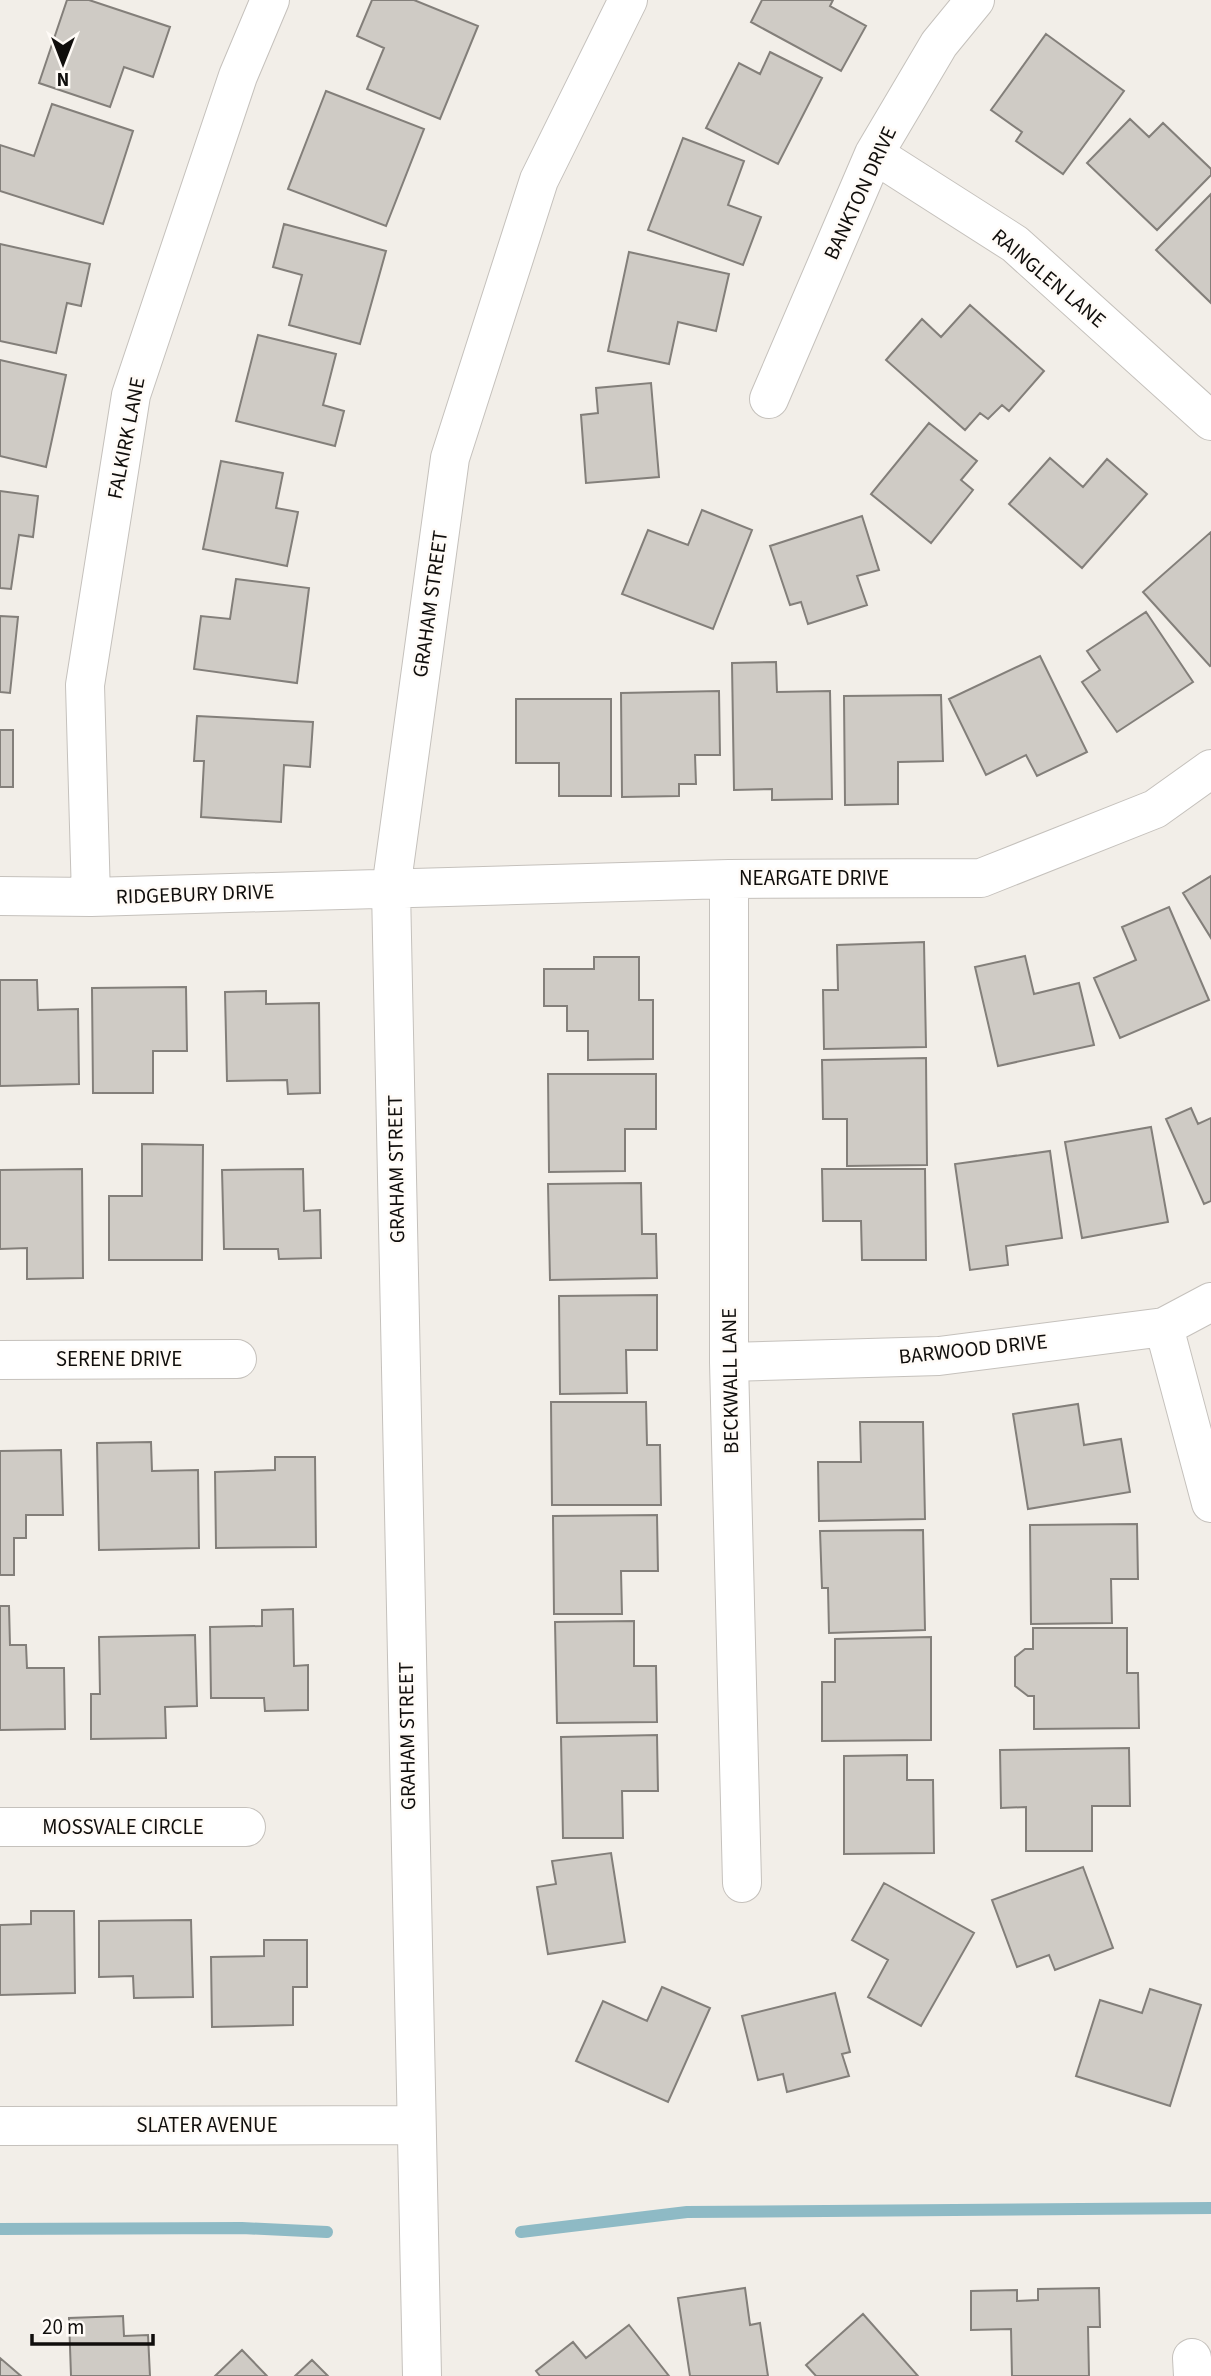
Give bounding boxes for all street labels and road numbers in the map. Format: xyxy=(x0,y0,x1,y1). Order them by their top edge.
street label: BANKTON DRIVE xyxy=(816,121,904,265)
street label: RAINGLEN LANE xyxy=(985,221,1113,335)
street label: FALKIRK LANE xyxy=(99,375,153,501)
street label: GRAHAM STREET xyxy=(405,529,455,679)
street label: NEARGATE DRIVE xyxy=(739,863,889,893)
street label: RIDGEBURY DRIVE xyxy=(115,876,275,912)
street label: GRAHAM STREET xyxy=(380,1095,412,1243)
street label: BECKWALL LANE xyxy=(714,1308,746,1454)
street label: BARWOOD DRIVE xyxy=(897,1326,1049,1372)
street label: SERENE DRIVE xyxy=(56,1344,182,1374)
street label: GRAHAM STREET xyxy=(391,1662,423,1810)
street label: MOSSVALE CIRCLE xyxy=(42,1812,204,1842)
street label: SLATER AVENUE xyxy=(136,2110,278,2140)

